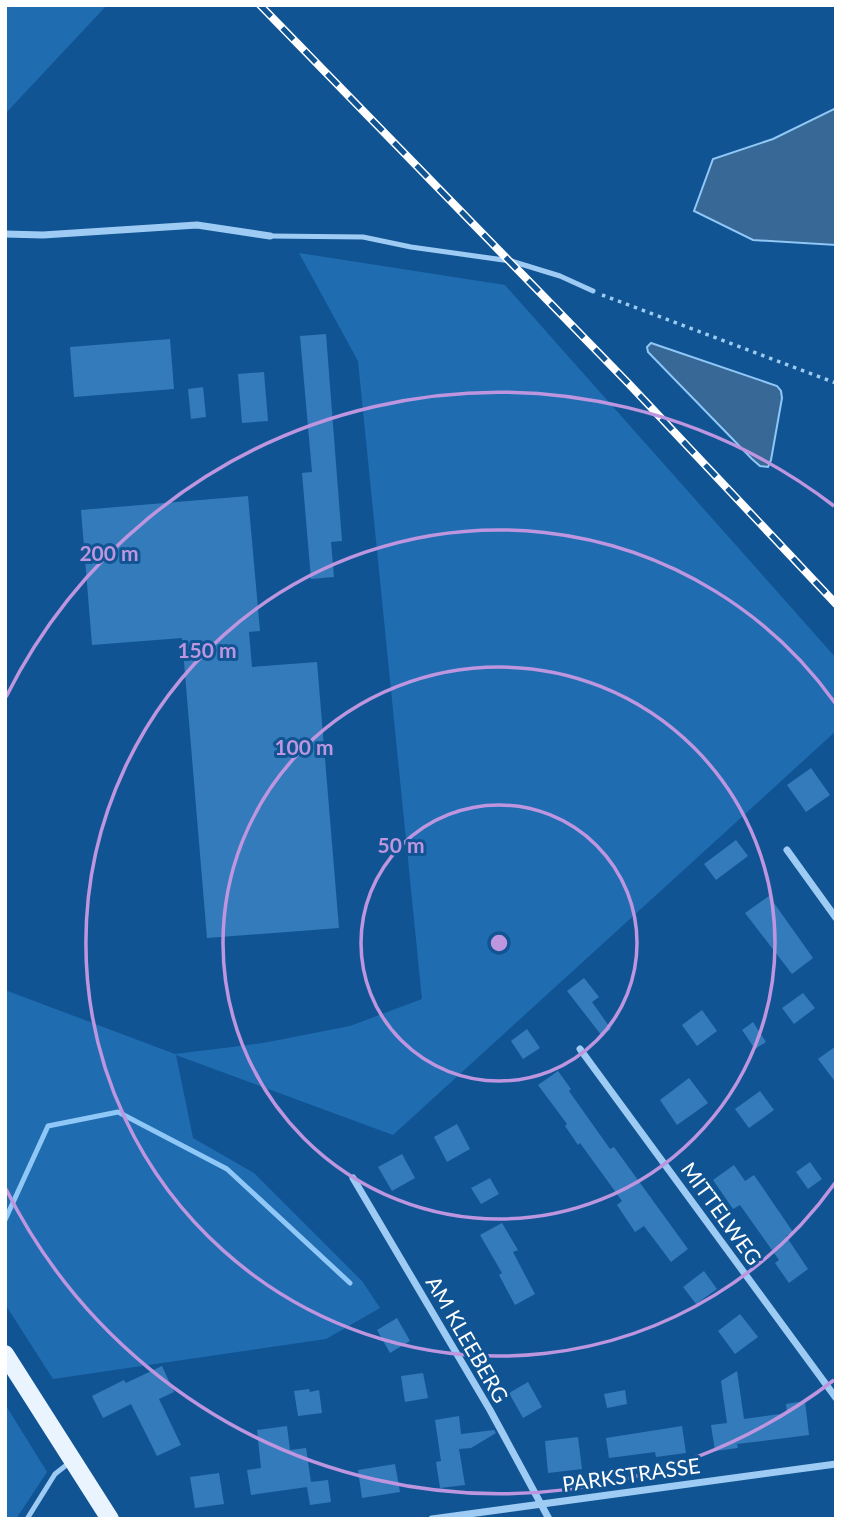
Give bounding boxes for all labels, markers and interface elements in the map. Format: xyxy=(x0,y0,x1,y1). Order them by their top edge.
text: 200 m xyxy=(79,540,139,565)
text: 150 m xyxy=(177,637,237,662)
text: 100 m xyxy=(274,734,334,759)
text: 50 m xyxy=(377,832,425,857)
centre of rings xyxy=(487,931,511,955)
street label: MITTELWEG xyxy=(676,1157,768,1269)
street label: AM KLEEBERG xyxy=(422,1271,514,1407)
street label: PARKSTRASSE xyxy=(560,1452,702,1496)

